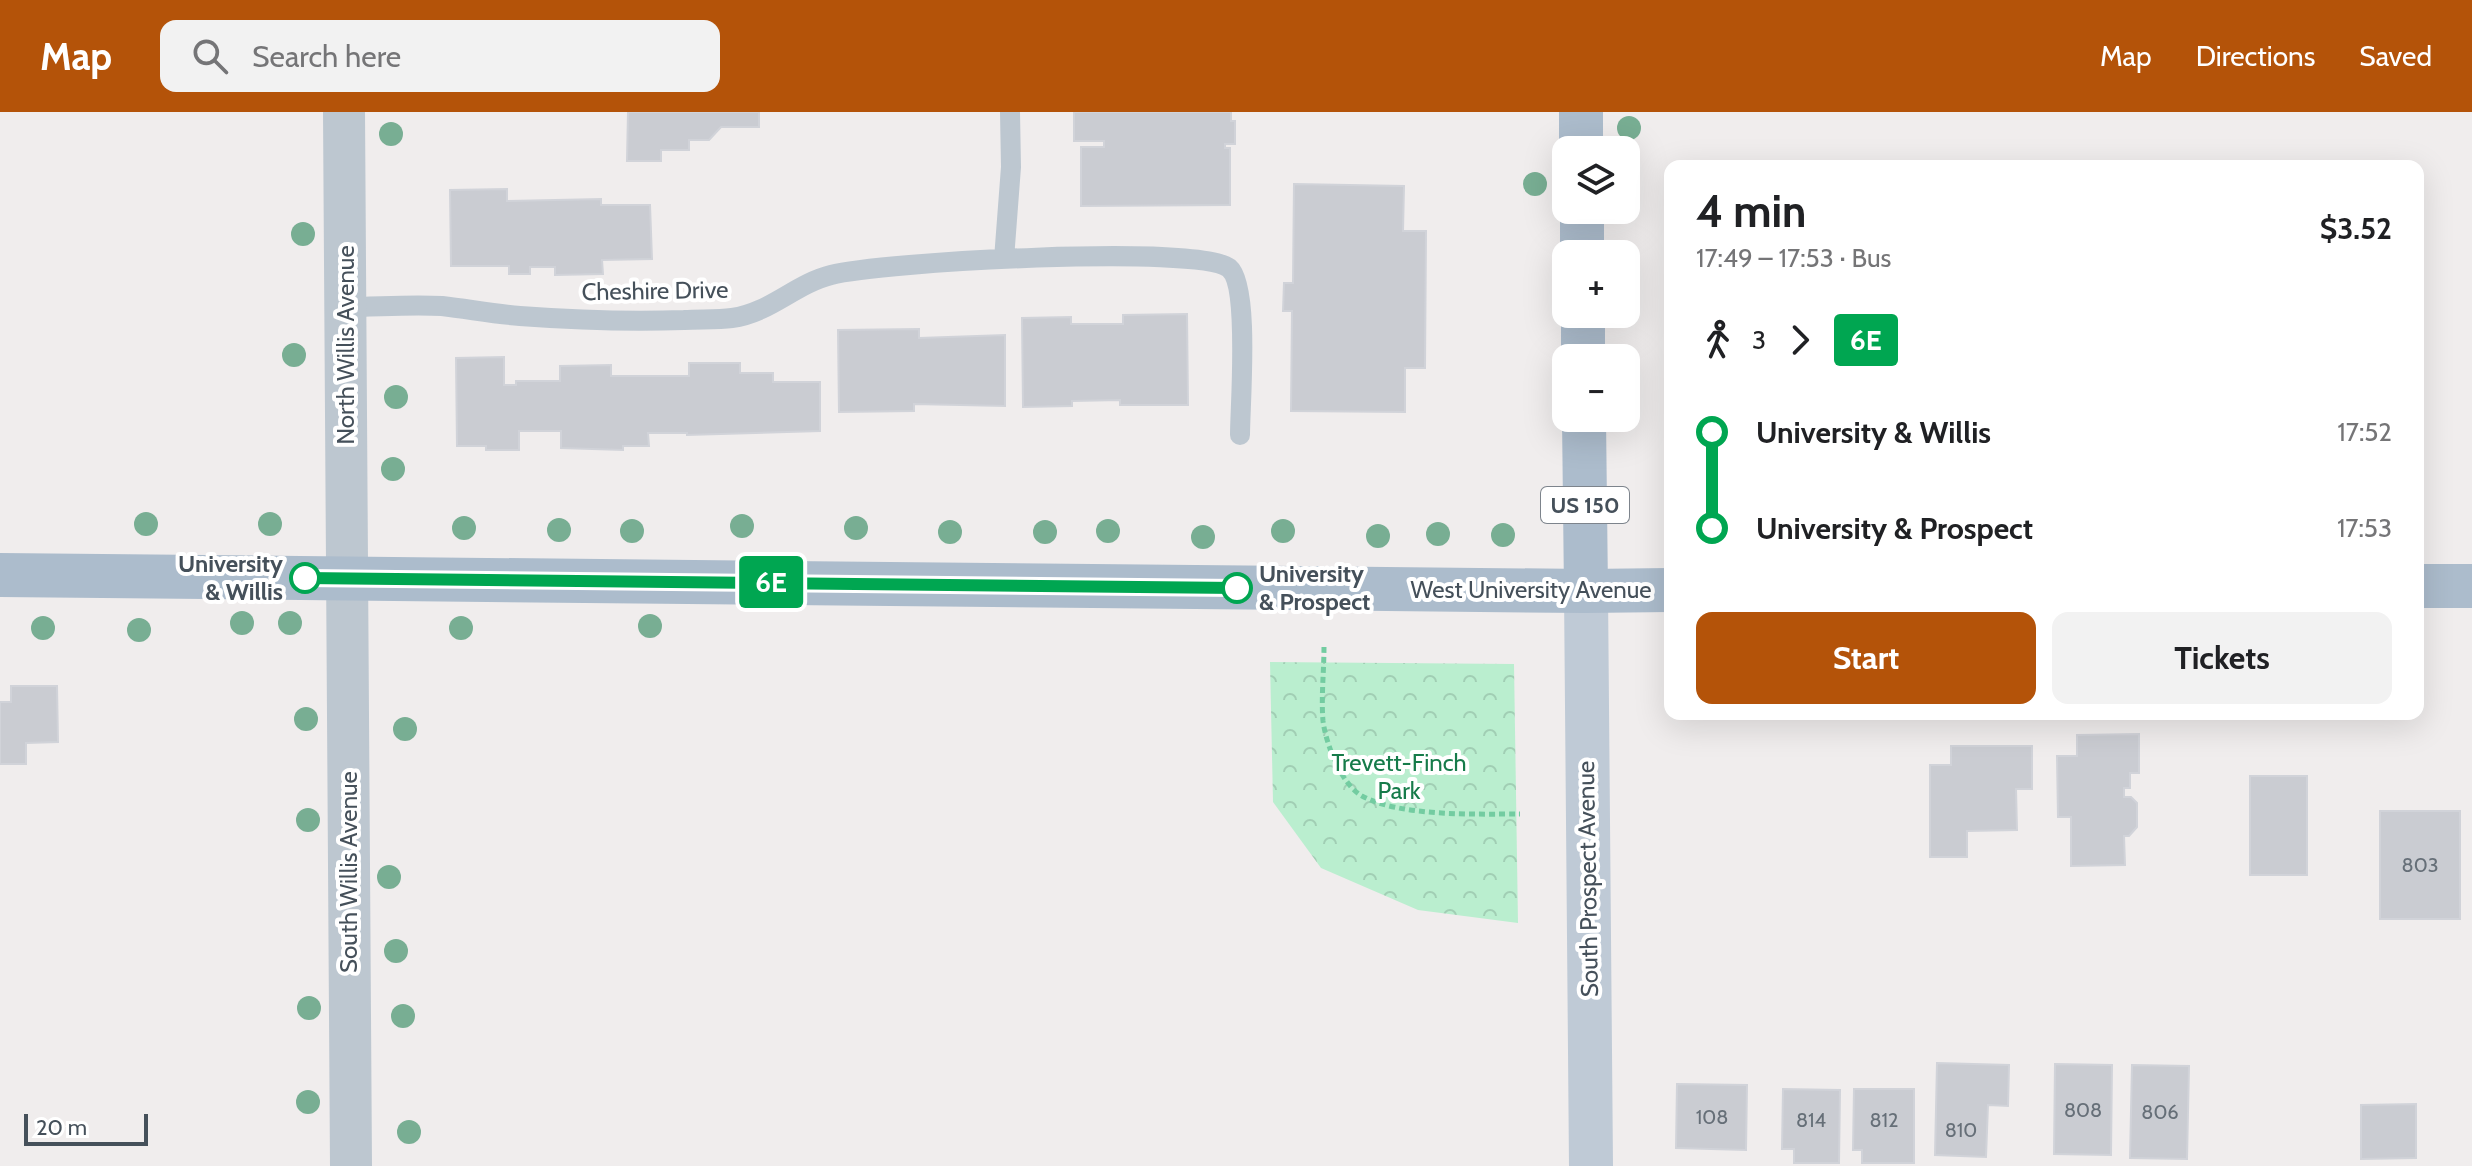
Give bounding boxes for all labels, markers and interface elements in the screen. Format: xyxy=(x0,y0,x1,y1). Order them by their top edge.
search box xyxy=(160,20,720,92)
text: Map xyxy=(40,33,112,80)
icon: search xyxy=(188,34,232,78)
text: Search here xyxy=(252,38,401,75)
text: Map xyxy=(2100,39,2152,73)
text: Directions xyxy=(2196,39,2315,73)
text: Saved xyxy=(2359,39,2432,73)
map controls xyxy=(1552,136,1640,432)
button: layers xyxy=(1552,136,1640,224)
text: 4 min xyxy=(1696,185,1806,238)
text: $3.52 xyxy=(2320,210,2392,247)
button: + xyxy=(1552,240,1640,328)
text: 17:49 – 17:53 · Bus xyxy=(1696,242,1891,274)
street label: North Willis Avenue xyxy=(331,245,360,445)
street label: Cheshire Drive xyxy=(581,275,729,306)
icon: walk xyxy=(1696,318,1740,362)
icon: forward xyxy=(1778,318,1822,362)
text: 6E xyxy=(1850,323,1882,357)
text: 3 xyxy=(1752,324,1766,356)
button: − xyxy=(1552,344,1640,432)
text: University & Willis xyxy=(1756,414,1991,451)
text: 17:52 xyxy=(2337,416,2392,448)
road number: US 150 xyxy=(1541,487,1629,523)
text: University & Prospect xyxy=(1756,510,2033,547)
text: 17:53 xyxy=(2337,512,2392,544)
place label: University & Willis xyxy=(178,549,283,606)
line badge: 6E xyxy=(735,556,807,608)
place label: University & Prospect xyxy=(1259,559,1370,616)
marker: University & Willis xyxy=(290,563,320,593)
text: 6E xyxy=(755,565,787,599)
marker: University & Prospect xyxy=(1222,573,1252,603)
street label: West University Avenue xyxy=(1410,575,1652,604)
button: Start xyxy=(1696,612,2036,704)
button: Tickets xyxy=(2052,612,2392,704)
park label: Trevett-Finch Park xyxy=(1331,748,1467,805)
street label: South Prospect Avenue xyxy=(1571,761,1604,997)
street label: South Willis Avenue xyxy=(334,771,363,973)
house number: 803 xyxy=(2402,853,2438,877)
house number: 808 xyxy=(2064,1098,2102,1122)
house number: 806 xyxy=(2141,1100,2179,1124)
house number: 108 xyxy=(1696,1105,1728,1129)
house number: 814 xyxy=(1796,1108,1827,1132)
house number: 812 xyxy=(1869,1108,1899,1132)
scale bar xyxy=(24,1110,148,1146)
text: 20 m xyxy=(36,1114,87,1141)
house number: 810 xyxy=(1945,1118,1977,1142)

